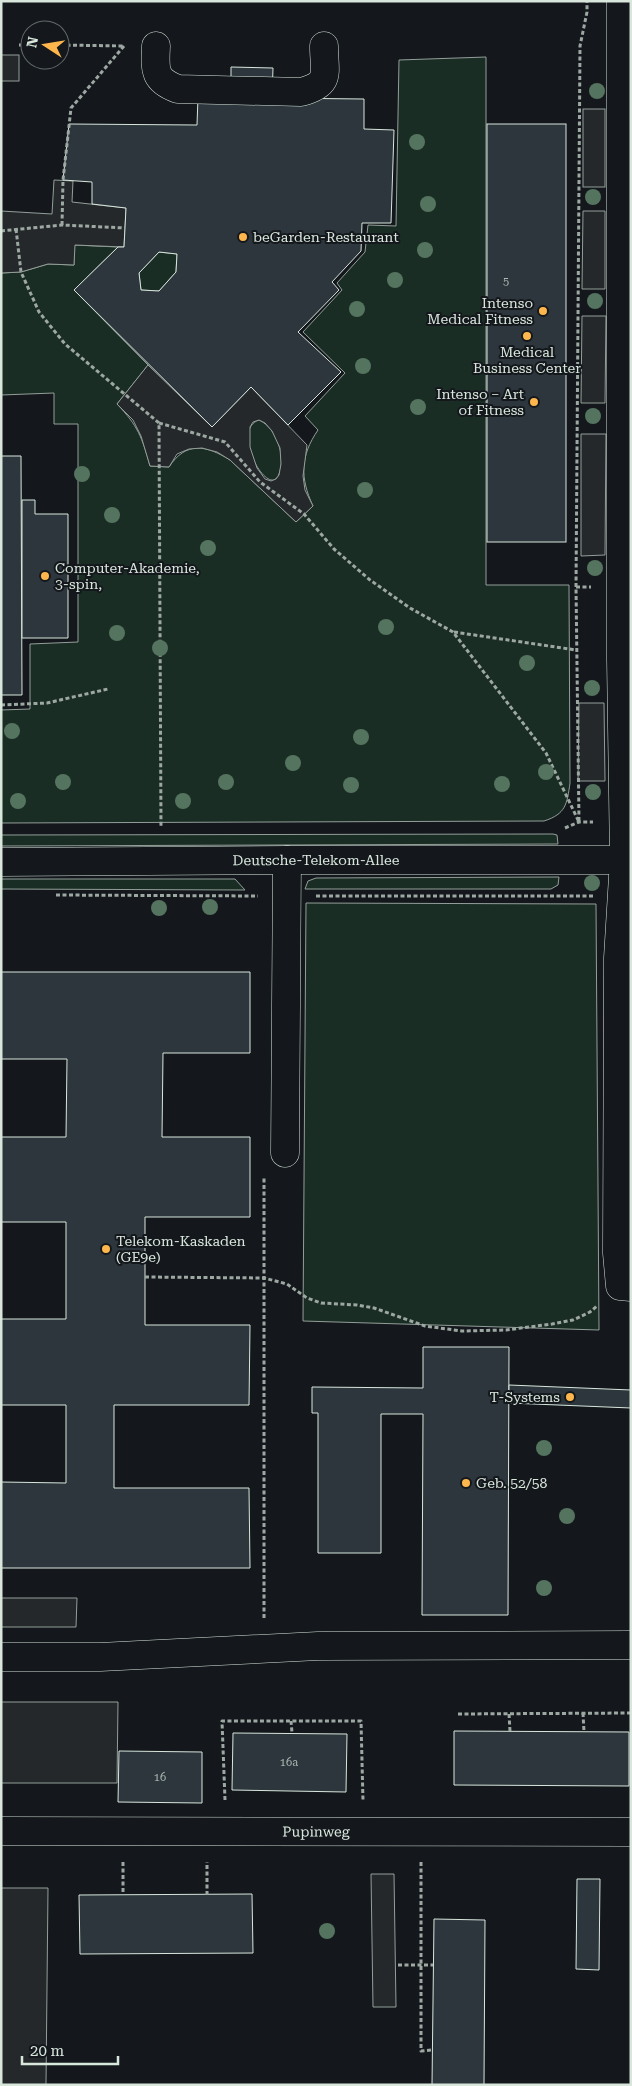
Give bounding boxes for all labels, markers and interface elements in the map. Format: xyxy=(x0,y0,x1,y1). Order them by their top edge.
north arrow xyxy=(20,20,70,70)
text: N xyxy=(23,35,41,49)
place label: beGarden-Restaurant xyxy=(253,229,399,245)
marker: beGarden-Restaurant xyxy=(237,231,249,243)
house number: 5 xyxy=(503,275,509,288)
place label: Intenso Medical Fitness xyxy=(427,295,533,327)
marker: Intenso Medical Fitness xyxy=(537,305,549,317)
marker: Medical Business Center xyxy=(521,330,533,342)
place label: Medical Business Center xyxy=(473,344,581,376)
place label: Intenso – Art of Fitness xyxy=(436,386,524,418)
marker: Intenso – Art of Fitness xyxy=(528,396,540,408)
place label: Computer-Akademie, 3-spin, xyxy=(55,560,200,592)
marker: Computer-Akademie, 3-spin, xyxy=(39,570,51,582)
street label: Deutsche-Telekom-Allee xyxy=(233,852,400,868)
place label: Telekom-Kaskaden (GE9e) xyxy=(116,1233,246,1265)
marker: Telekom-Kaskaden (GE9e) xyxy=(100,1243,112,1255)
place label: T-Systems xyxy=(489,1389,560,1405)
marker: T-Systems xyxy=(564,1391,576,1403)
place label: Geb. 52/58 xyxy=(476,1475,548,1491)
marker: Geb. 52/58 xyxy=(460,1477,472,1489)
house number: 16a xyxy=(280,1756,298,1769)
house number: 16 xyxy=(154,1771,166,1784)
street label: Pupinweg xyxy=(282,1823,350,1840)
scale bar xyxy=(22,2034,119,2066)
text: 20 m xyxy=(30,2042,65,2060)

